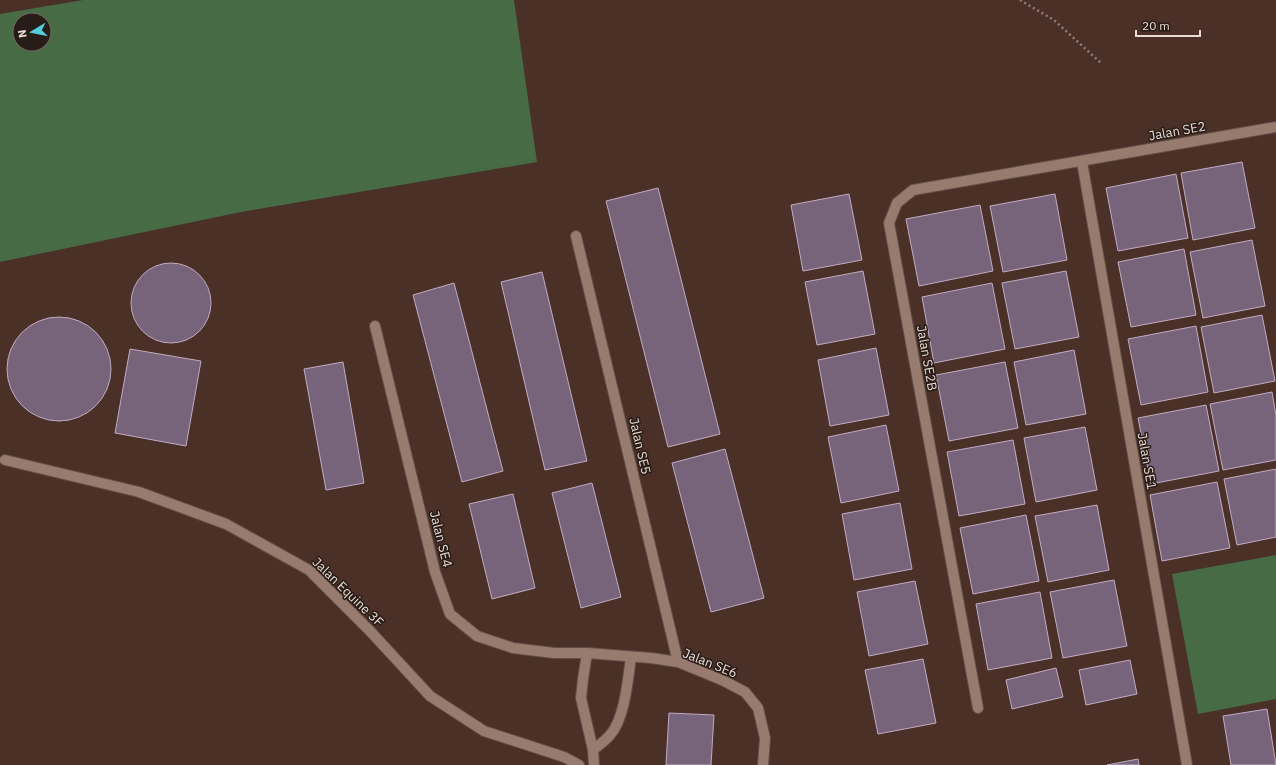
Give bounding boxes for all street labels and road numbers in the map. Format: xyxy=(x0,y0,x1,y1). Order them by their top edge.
street label: Jalan SE2 xyxy=(1147,118,1207,144)
street label: Jalan SE2B xyxy=(913,324,941,392)
street label: Jalan SE5 xyxy=(625,416,655,476)
street label: Jalan SE1 xyxy=(1134,431,1160,491)
street label: Jalan SE4 xyxy=(426,509,456,569)
street label: Jalan Equine 3F xyxy=(309,554,387,630)
street label: Jalan SE6 xyxy=(680,644,740,682)

